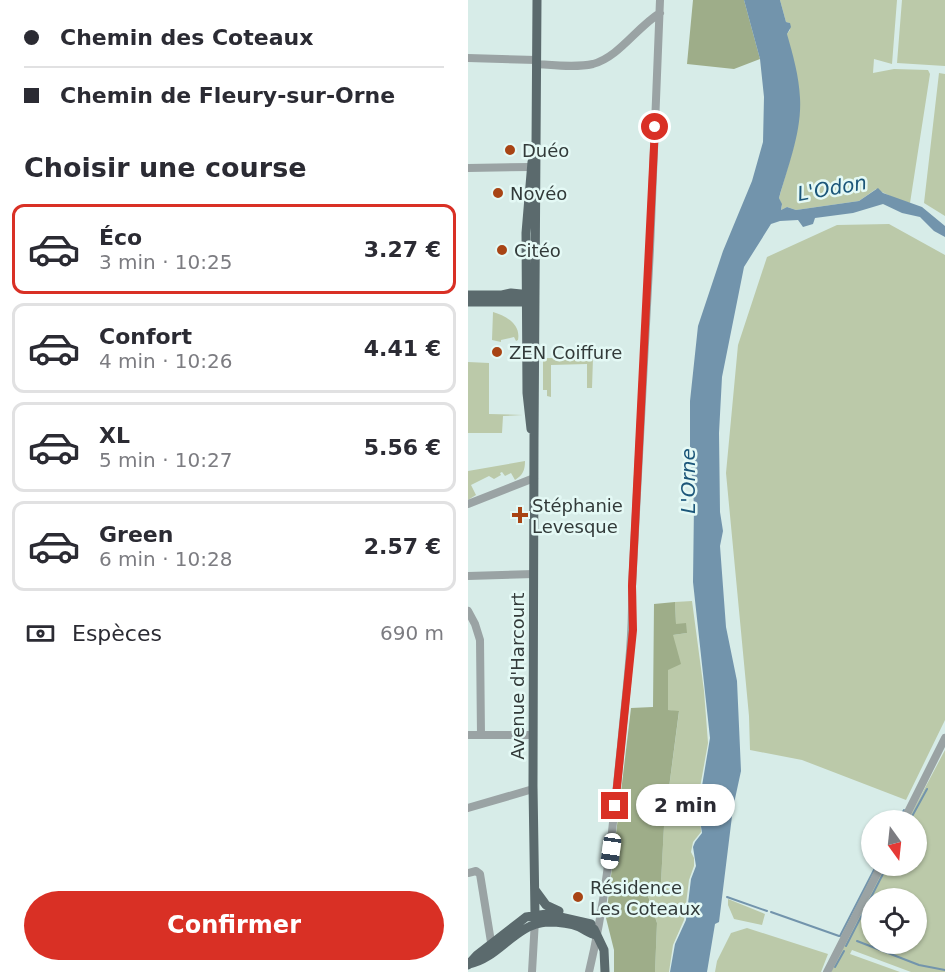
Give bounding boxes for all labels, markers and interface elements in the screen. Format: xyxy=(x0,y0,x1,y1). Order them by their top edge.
text: Chemin des Coteaux xyxy=(60,25,313,50)
text: Chemin de Fleury-sur-Orne xyxy=(60,83,395,108)
route start xyxy=(641,113,668,140)
place label: Duéo xyxy=(522,140,569,161)
marker: Duéo xyxy=(503,143,517,157)
text: Choisir une course xyxy=(24,152,307,183)
water label: L'Odon xyxy=(795,170,869,206)
place label: Novéo xyxy=(510,183,567,204)
marker: Novéo xyxy=(491,186,505,200)
icon: car xyxy=(27,222,81,276)
text: Éco xyxy=(99,225,142,250)
text: 3.27 € xyxy=(364,237,441,262)
place label: Citéo xyxy=(514,240,561,261)
marker: Citéo xyxy=(495,243,509,257)
text: 3 min · 10:25 xyxy=(99,250,233,274)
icon: car xyxy=(27,321,81,375)
text: Confort xyxy=(99,324,192,349)
text: 4.41 € xyxy=(364,336,441,361)
place label: ZEN Coiffure xyxy=(509,342,622,363)
marker: ZEN Coiffure xyxy=(490,345,504,359)
text: 4 min · 10:26 xyxy=(99,349,233,373)
icon: car xyxy=(27,420,81,474)
text: XL xyxy=(99,423,130,448)
text: 5.56 € xyxy=(364,435,441,460)
text: 5 min · 10:27 xyxy=(99,448,233,472)
water label: L'Orne xyxy=(676,448,700,514)
place label: Stéphanie Levesque xyxy=(532,495,623,537)
marker: Stéphanie Levesque xyxy=(513,508,527,522)
icon: car xyxy=(27,519,81,573)
text: Green xyxy=(99,522,173,547)
text: 2.57 € xyxy=(364,534,441,559)
text: 6 min · 10:28 xyxy=(99,547,233,571)
street label: Avenue d'Harcourt xyxy=(507,592,528,760)
icon: cash xyxy=(24,617,57,650)
text: Espèces xyxy=(72,621,162,646)
text: 690 m xyxy=(380,621,444,645)
callout: 2 min xyxy=(636,785,735,827)
route end xyxy=(601,792,628,819)
text: 2 min xyxy=(654,793,717,817)
north arrow xyxy=(861,810,927,876)
map controls xyxy=(861,810,927,954)
car xyxy=(600,832,622,870)
place label: Résidence Les Coteaux xyxy=(590,877,701,919)
button: locate xyxy=(861,888,927,954)
marker: Résidence Les Coteaux xyxy=(571,890,585,904)
button: Confirmer xyxy=(24,891,444,960)

